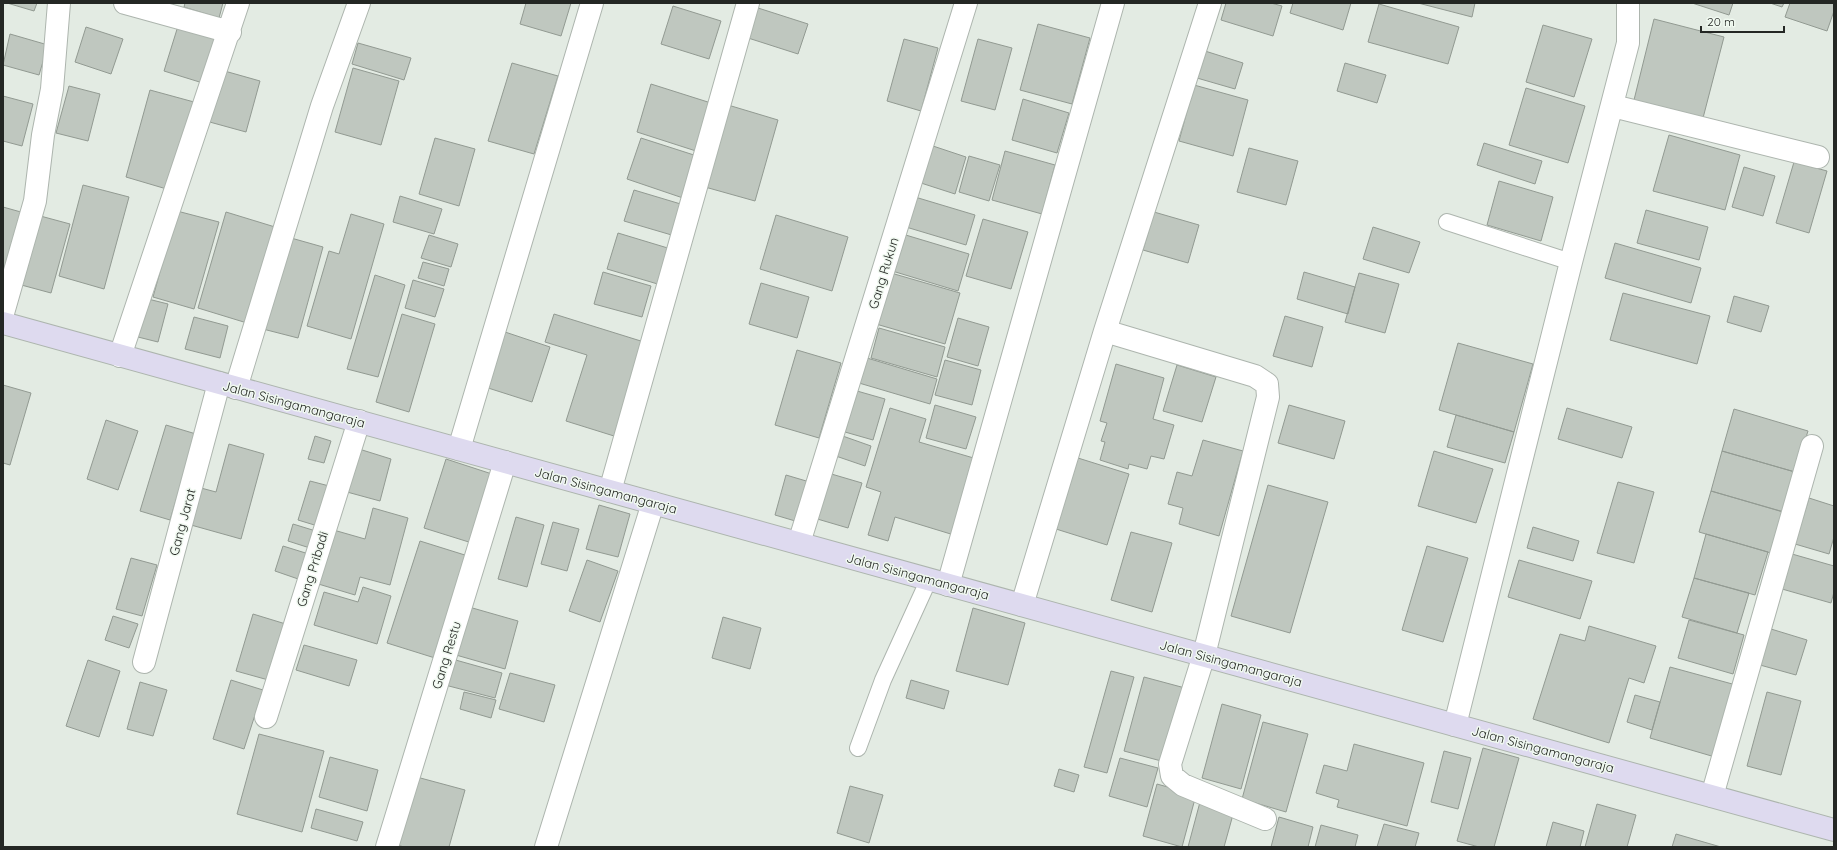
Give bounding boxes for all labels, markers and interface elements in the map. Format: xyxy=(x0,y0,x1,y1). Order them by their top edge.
scale bar xyxy=(1701,8,1784,34)
text: 20 m xyxy=(1707,14,1735,29)
street label: Gang Rukun xyxy=(865,235,901,311)
street label: Jalan Sisingamangaraja xyxy=(221,377,367,431)
street label: Jalan Sisingamangaraja xyxy=(533,463,679,517)
street label: Gang Jarat xyxy=(165,487,199,557)
street label: Gang Pribadi xyxy=(293,529,331,609)
street label: Jalan Sisingamangaraja xyxy=(845,549,991,603)
street label: Gang Restu xyxy=(428,619,464,691)
street label: Jalan Sisingamangaraja xyxy=(1158,636,1304,690)
street label: Jalan Sisingamangaraja xyxy=(1470,722,1616,776)

